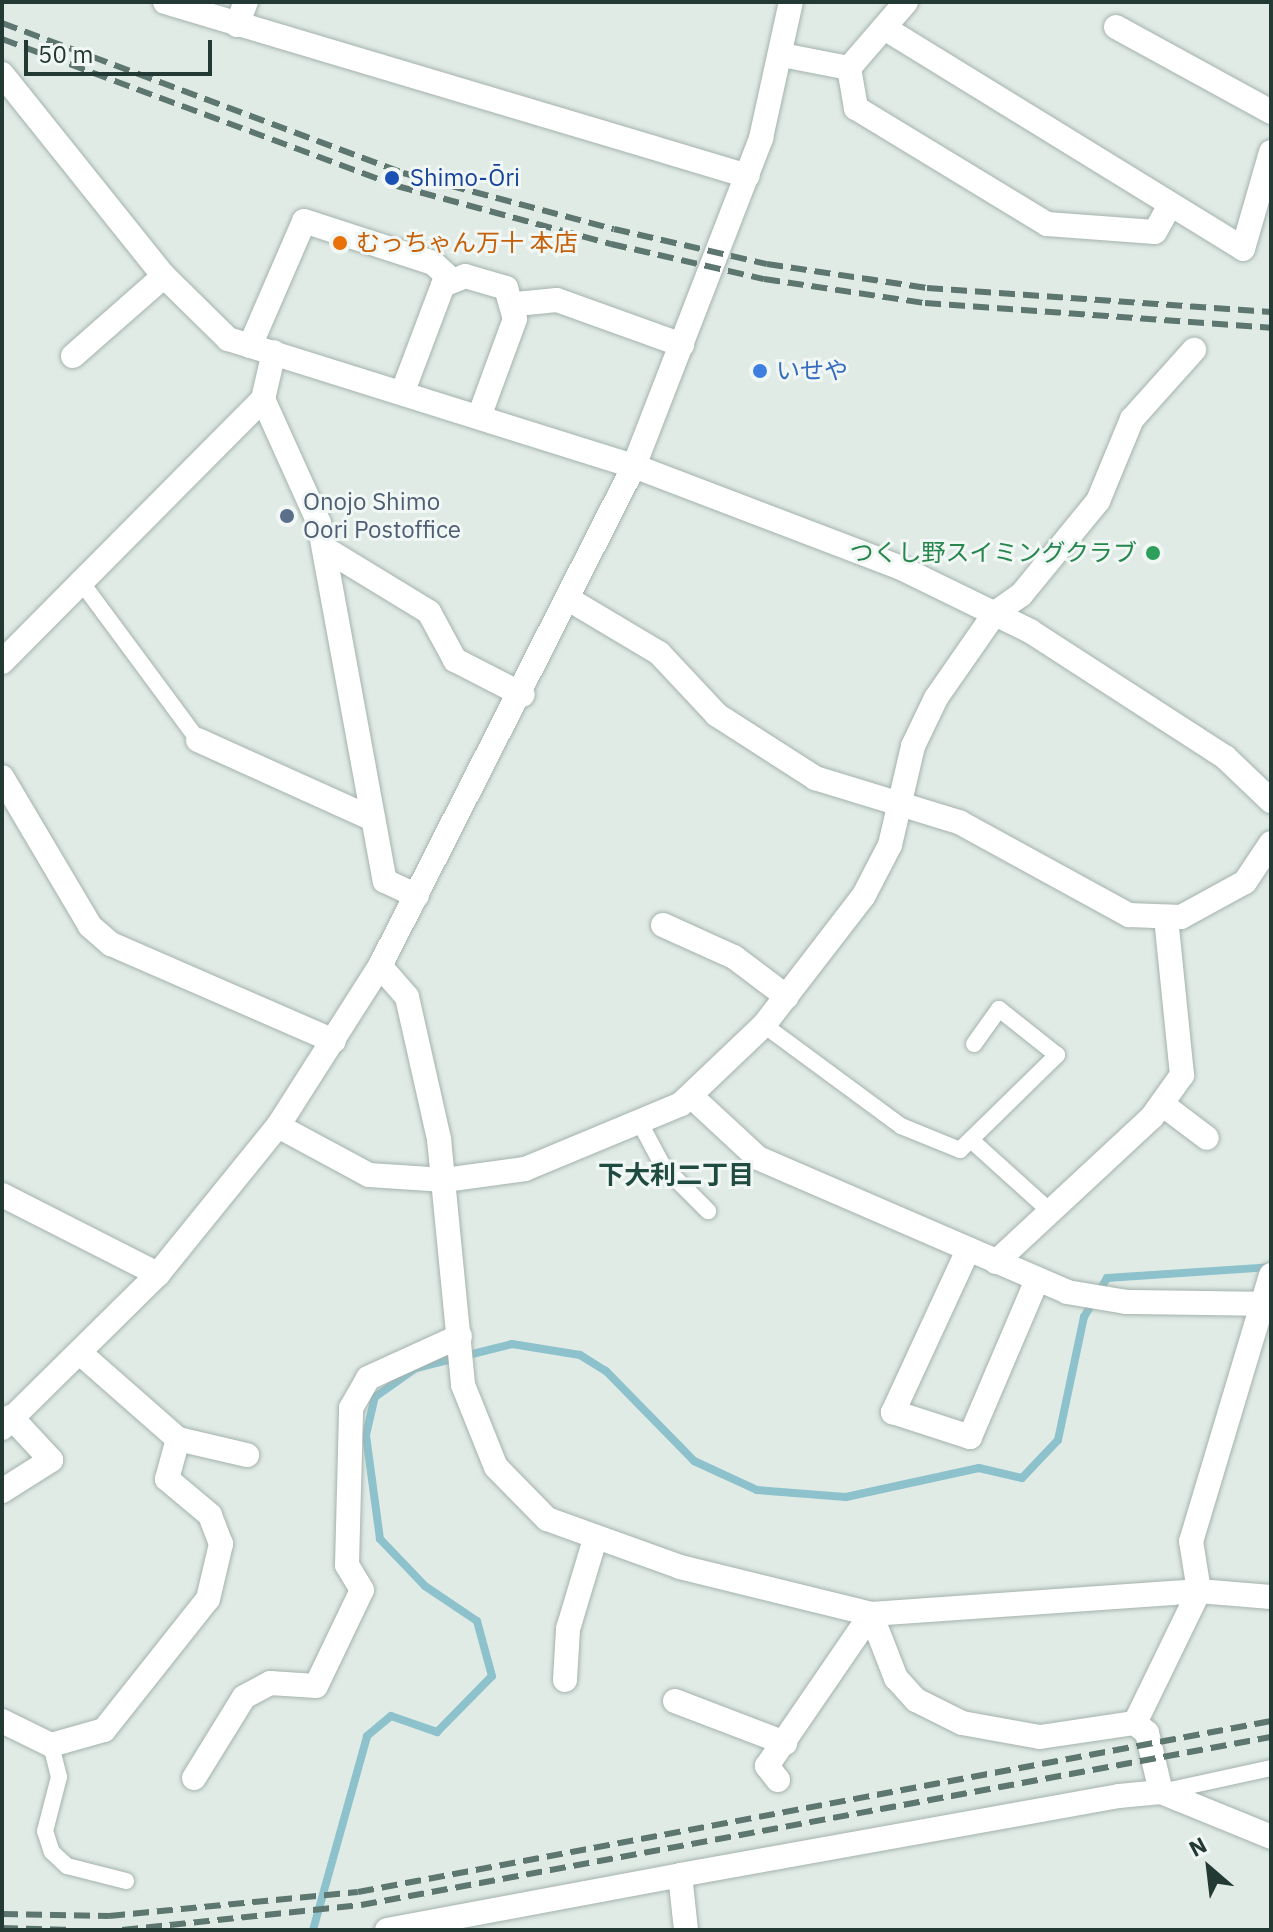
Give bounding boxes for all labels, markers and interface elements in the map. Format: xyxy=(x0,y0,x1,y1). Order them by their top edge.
scale bar xyxy=(28,24,216,74)
text: 50 m xyxy=(38,38,93,70)
place label: Shimo-Ōri xyxy=(410,164,520,192)
marker: Shimo-Ōri xyxy=(381,167,403,189)
place label: むっちゃん万十 本店 xyxy=(356,229,578,257)
marker: むっちゃん万十 本店 xyxy=(331,234,349,252)
place label: いせや xyxy=(776,357,848,385)
marker: いせや xyxy=(751,362,769,380)
place label: Onojo Shimo Oori Postoffice xyxy=(303,488,461,544)
marker: Onojo Shimo Oori Postoffice xyxy=(278,507,296,525)
place label: つくし野スイミングクラブ xyxy=(849,539,1137,567)
marker: つくし野スイミングクラブ xyxy=(1144,544,1162,562)
district label: 下大利二丁目 xyxy=(598,1159,754,1191)
north arrow xyxy=(1169,1828,1249,1908)
text: N xyxy=(1184,1830,1211,1863)

